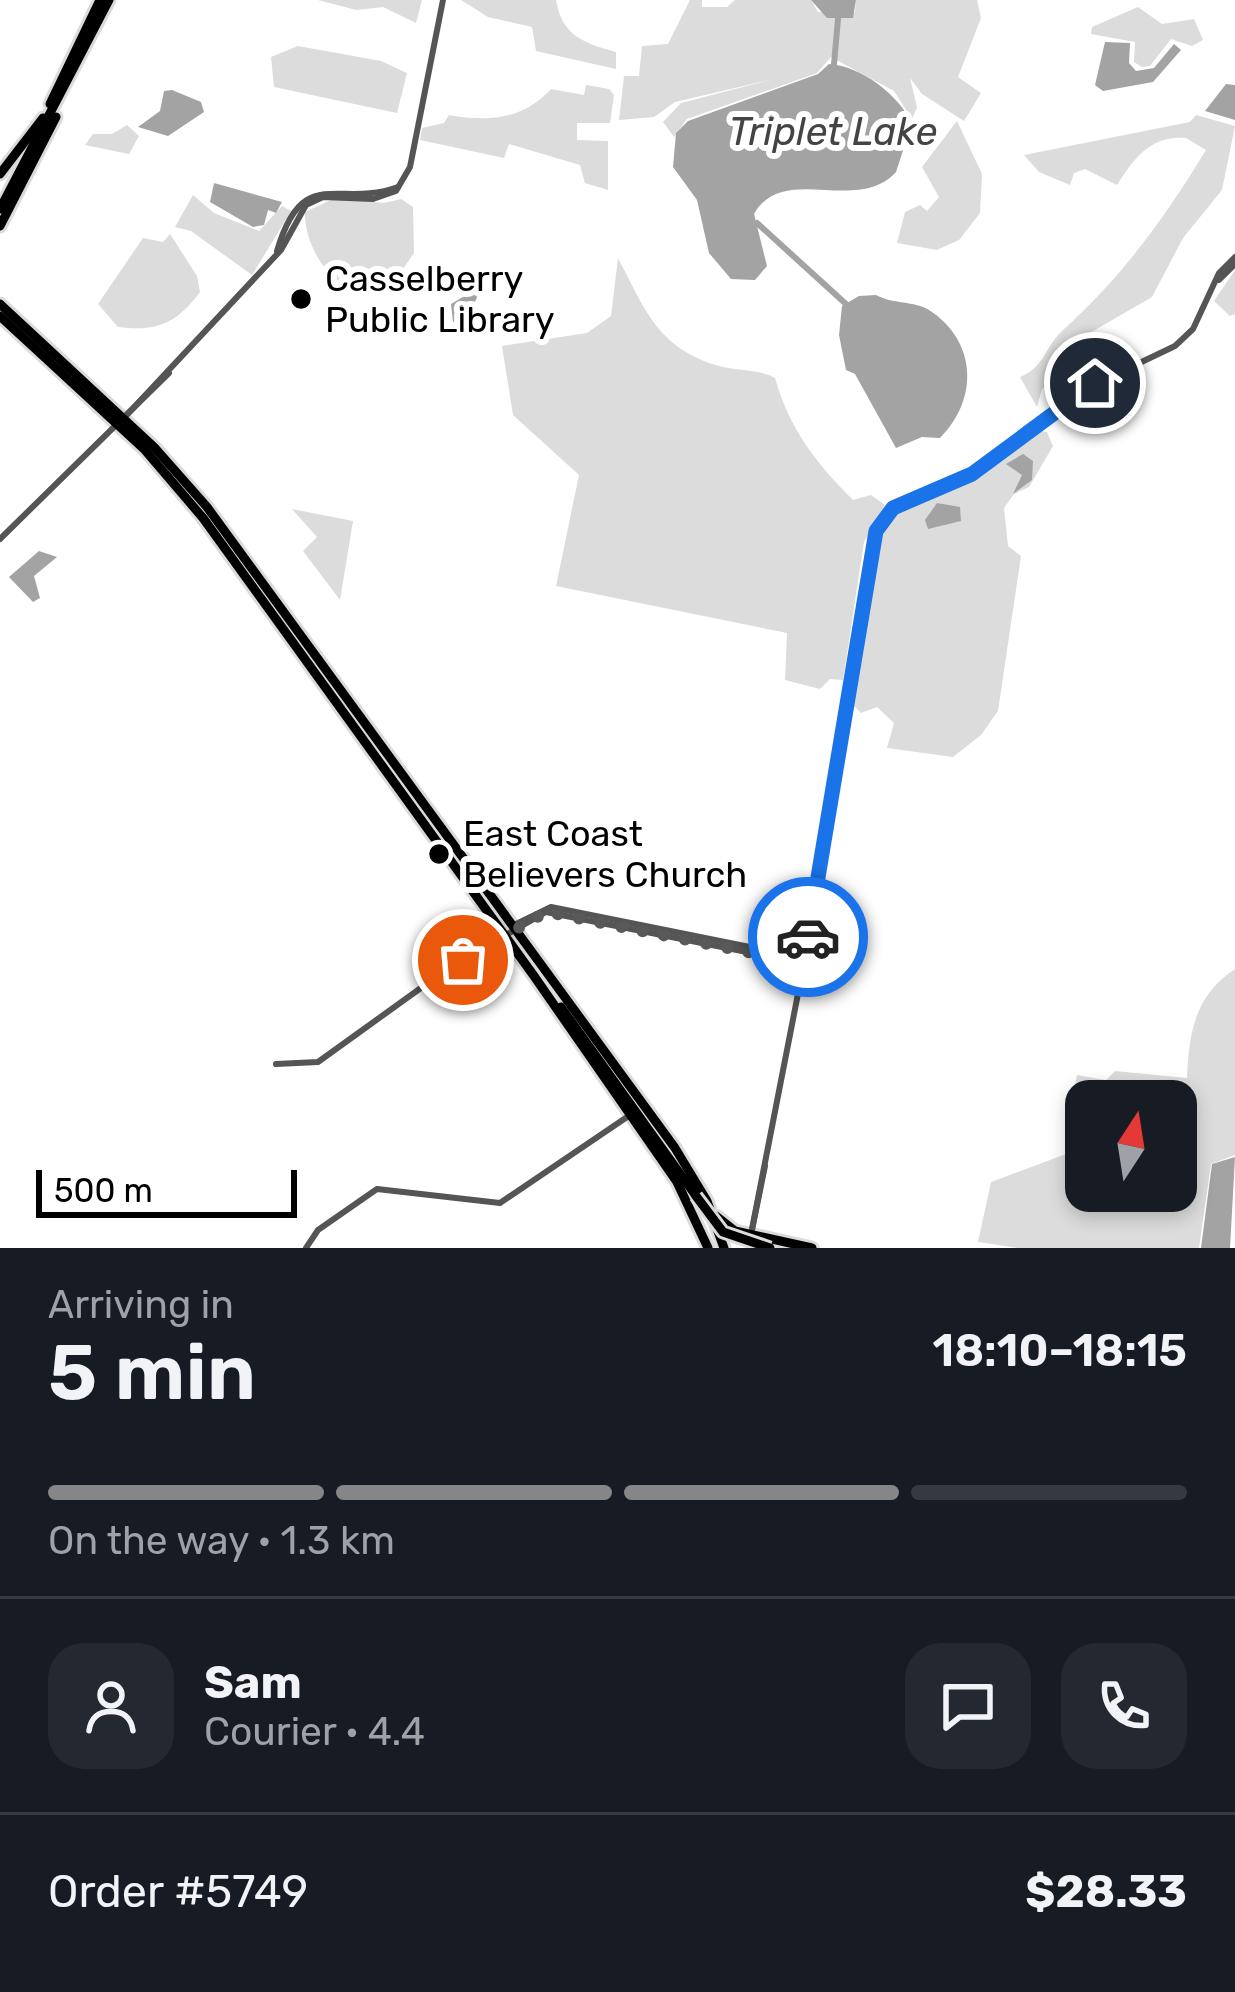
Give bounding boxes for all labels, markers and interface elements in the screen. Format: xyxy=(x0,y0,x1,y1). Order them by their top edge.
water label: Triplet Lake xyxy=(729,109,938,155)
place label: Casselberry Public Library xyxy=(325,257,555,341)
marker: Casselberry Public Library xyxy=(288,286,314,312)
pin xyxy=(1044,332,1146,434)
icon: home xyxy=(1062,350,1128,416)
place label: East Coast Believers Church xyxy=(463,812,747,896)
marker: East Coast Believers Church xyxy=(426,841,452,867)
courier xyxy=(748,877,868,997)
icon: car xyxy=(775,904,841,970)
pin xyxy=(412,909,514,1011)
icon: bag xyxy=(430,927,496,993)
north arrow xyxy=(1065,1080,1197,1212)
map controls xyxy=(1065,1080,1197,1212)
scale bar xyxy=(36,1164,297,1217)
text: 500 m xyxy=(54,1171,153,1210)
text: Arriving in xyxy=(48,1282,234,1328)
text: 18:10–18:15 xyxy=(933,1324,1187,1377)
text: 5 min xyxy=(48,1326,256,1419)
text: On the way · 1.3 km xyxy=(48,1518,395,1564)
button: person xyxy=(48,1643,174,1769)
button: chat xyxy=(905,1643,1031,1769)
button: phone xyxy=(1061,1643,1187,1769)
text: Sam xyxy=(204,1656,302,1709)
text: Courier · 4.4 xyxy=(204,1709,425,1755)
text: Order #5749 xyxy=(48,1865,308,1918)
text: $28.33 xyxy=(1025,1865,1187,1918)

